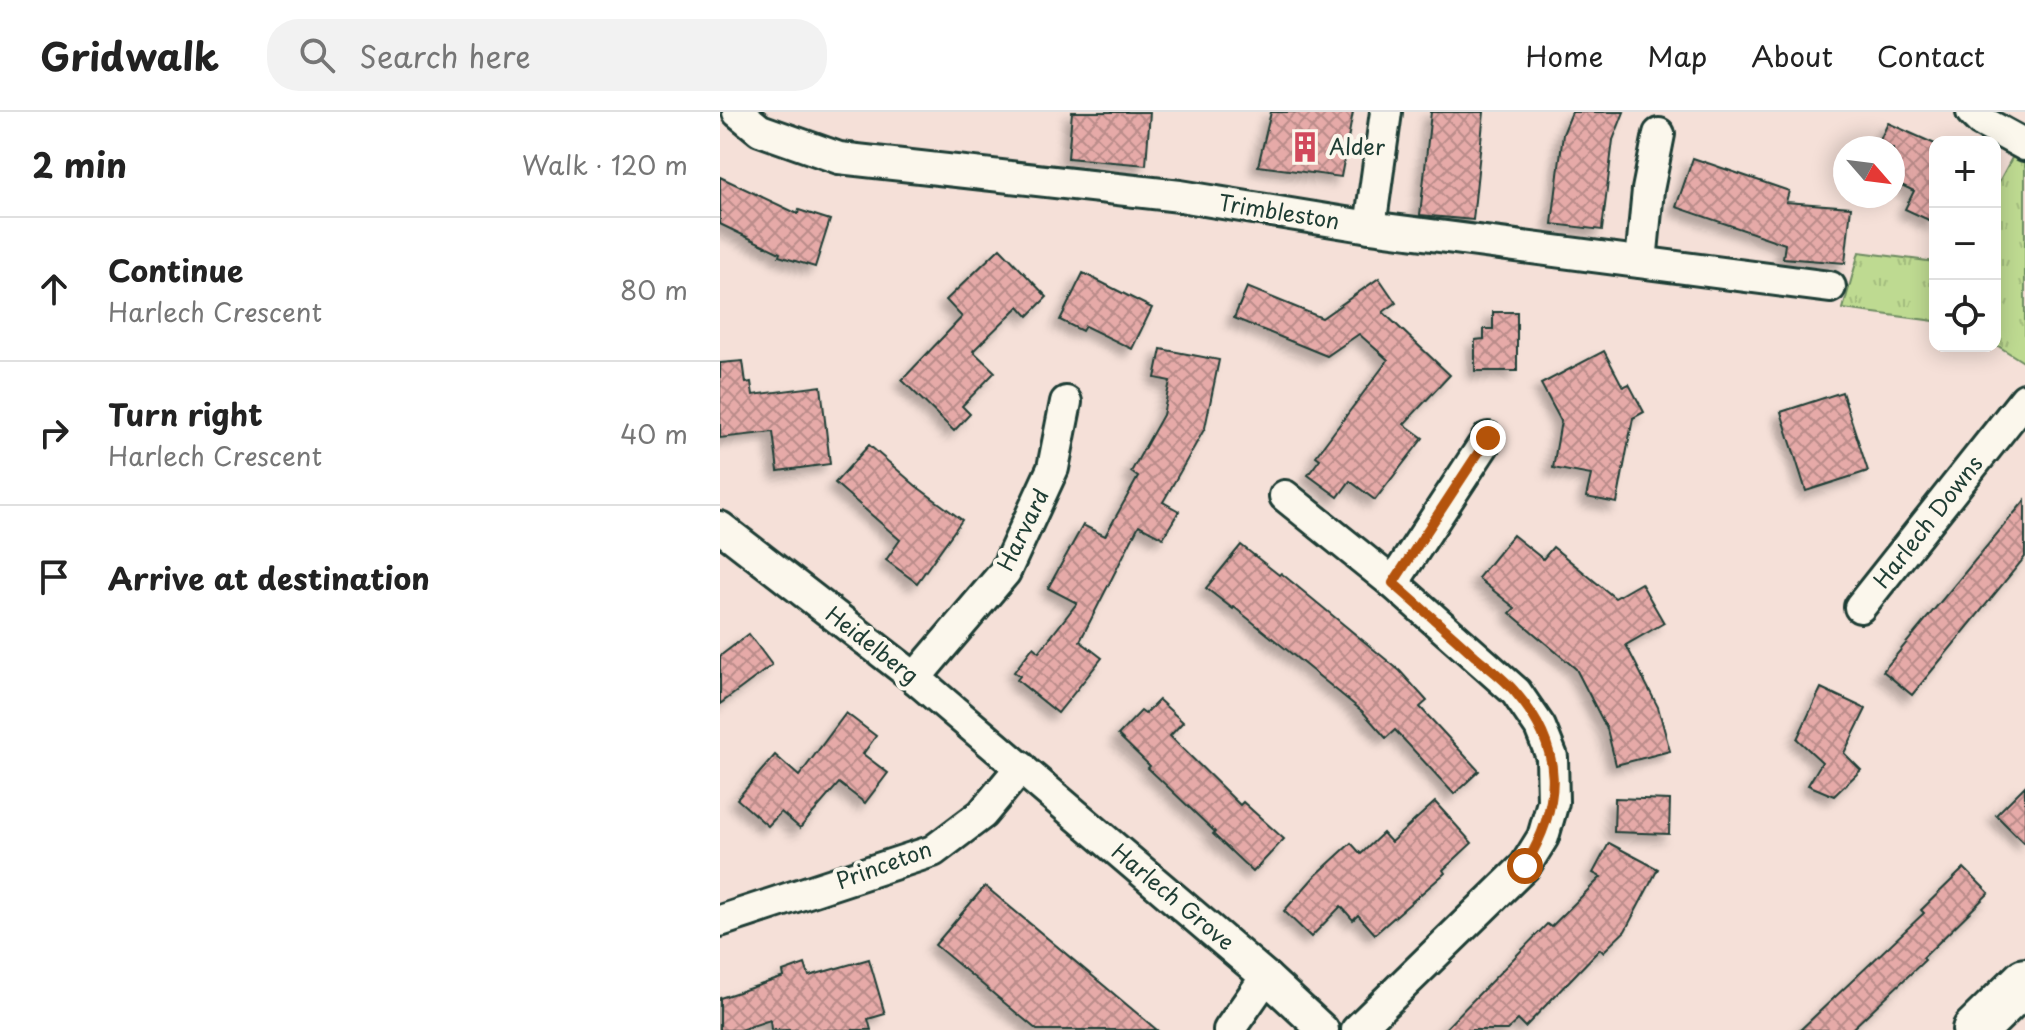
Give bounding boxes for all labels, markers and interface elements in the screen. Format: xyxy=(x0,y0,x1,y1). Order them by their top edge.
search box xyxy=(267,19,827,91)
text: Gridwalk xyxy=(40,27,219,84)
icon: search xyxy=(295,33,339,77)
text: Search here xyxy=(359,33,531,78)
text: Home xyxy=(1525,34,1603,77)
text: Map xyxy=(1647,34,1707,77)
text: About xyxy=(1751,34,1833,77)
text: Contact xyxy=(1877,34,1985,77)
place label: Alder xyxy=(1329,129,1385,162)
building icon: Alder xyxy=(1288,130,1322,164)
north arrow xyxy=(1833,136,1905,208)
map controls xyxy=(1929,136,2001,352)
button: + xyxy=(1929,136,2001,208)
text: 2 min xyxy=(32,138,127,190)
text: Walk · 120 m xyxy=(522,145,688,184)
street label: Trimbleston xyxy=(1216,185,1342,236)
button: − xyxy=(1929,208,2001,280)
text: Continue xyxy=(108,247,243,292)
icon: ahead xyxy=(32,267,76,311)
text: 80 m xyxy=(620,270,688,309)
button: locate xyxy=(1929,280,2001,352)
text: Harlech Crescent xyxy=(108,292,322,331)
text: Turn right xyxy=(108,391,263,436)
icon: right xyxy=(32,411,76,455)
text: 40 m xyxy=(620,414,688,453)
route end xyxy=(1470,420,1506,456)
text: Harlech Crescent xyxy=(108,436,322,475)
street label: Harlech Downs xyxy=(1864,448,1989,595)
street label: Harvard xyxy=(988,483,1056,576)
icon: arrive xyxy=(32,555,76,599)
text: Arrive at destination xyxy=(108,555,430,600)
street label: Heidelberg xyxy=(819,597,926,691)
street label: Princeton xyxy=(831,831,936,896)
street label: Harlech Grove xyxy=(1105,835,1243,957)
route start xyxy=(1507,848,1543,884)

